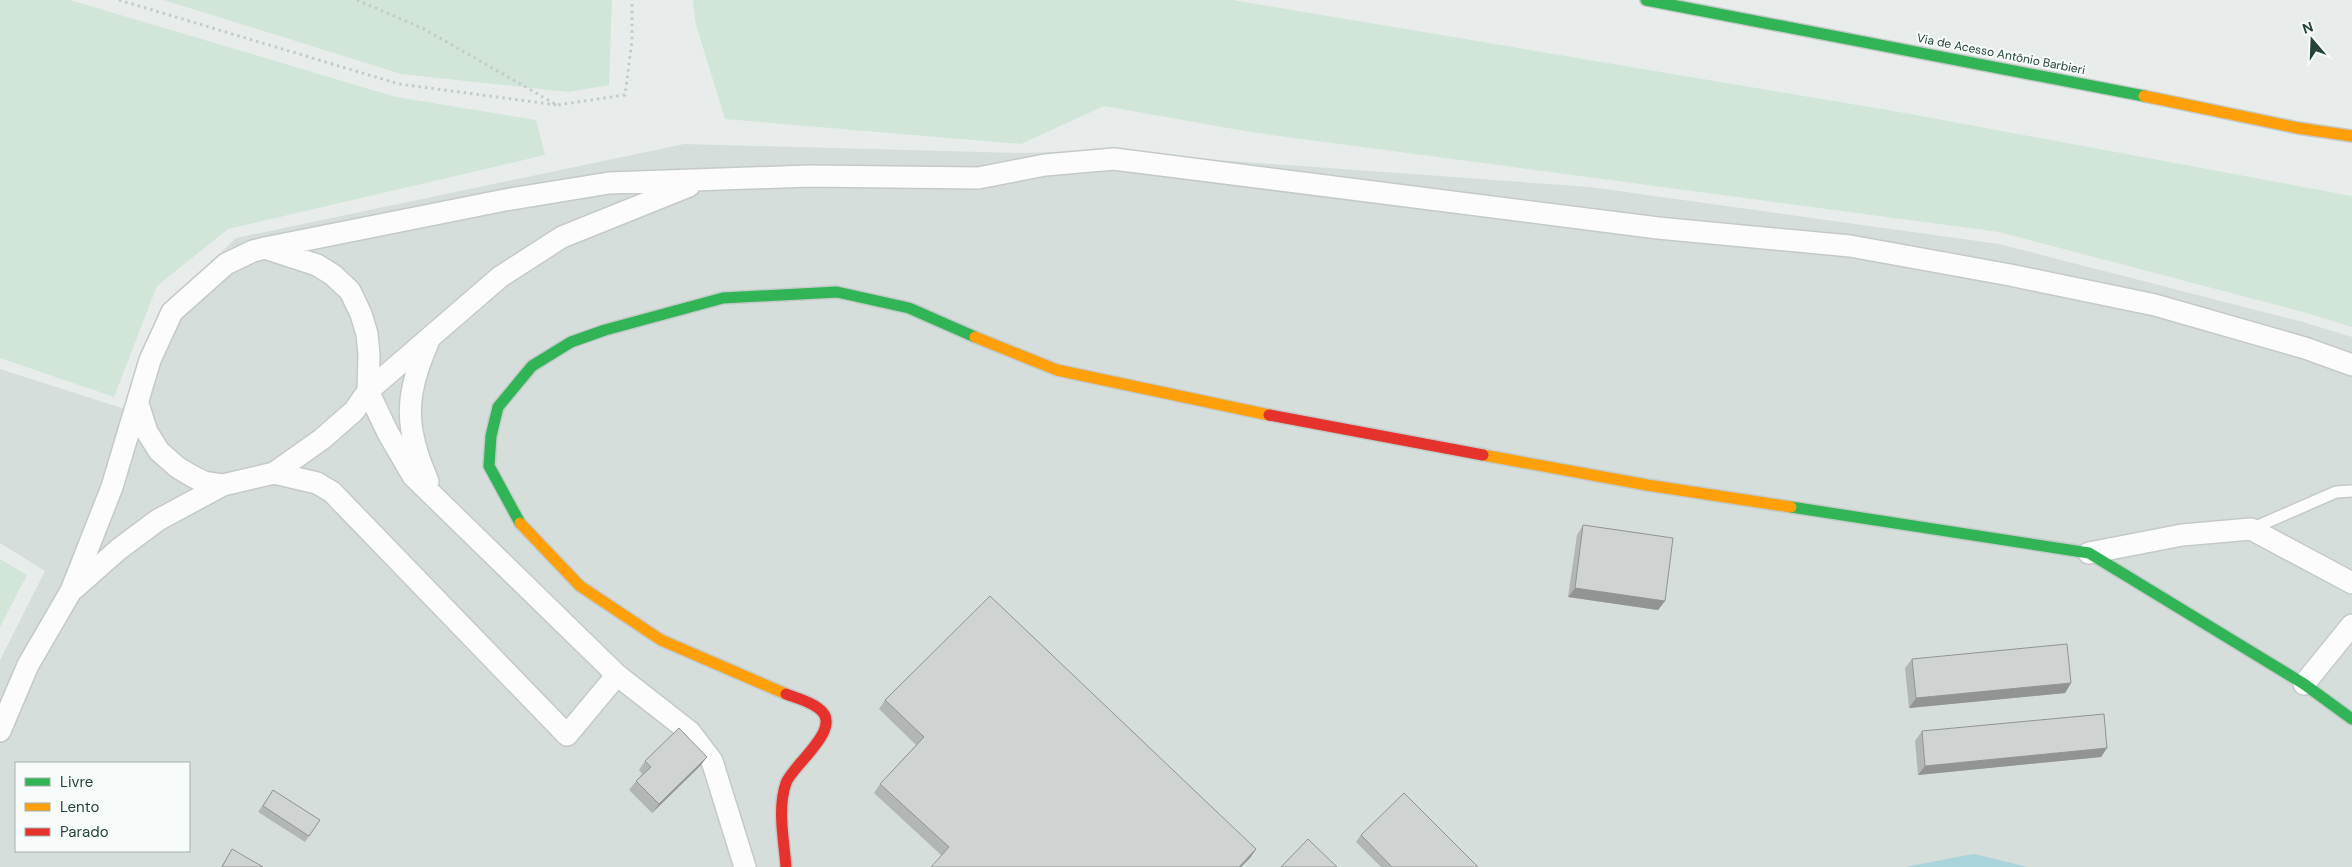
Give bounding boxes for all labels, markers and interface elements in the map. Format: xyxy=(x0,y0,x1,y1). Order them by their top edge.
north arrow xyxy=(2287,15,2337,65)
text: N xyxy=(2300,18,2316,38)
street label: Via de Acesso Antônio Barbieri xyxy=(1915,30,2087,78)
legend xyxy=(15,762,190,852)
text: Livre xyxy=(60,772,93,792)
text: Lento xyxy=(60,797,99,817)
text: Parado xyxy=(60,822,109,842)

